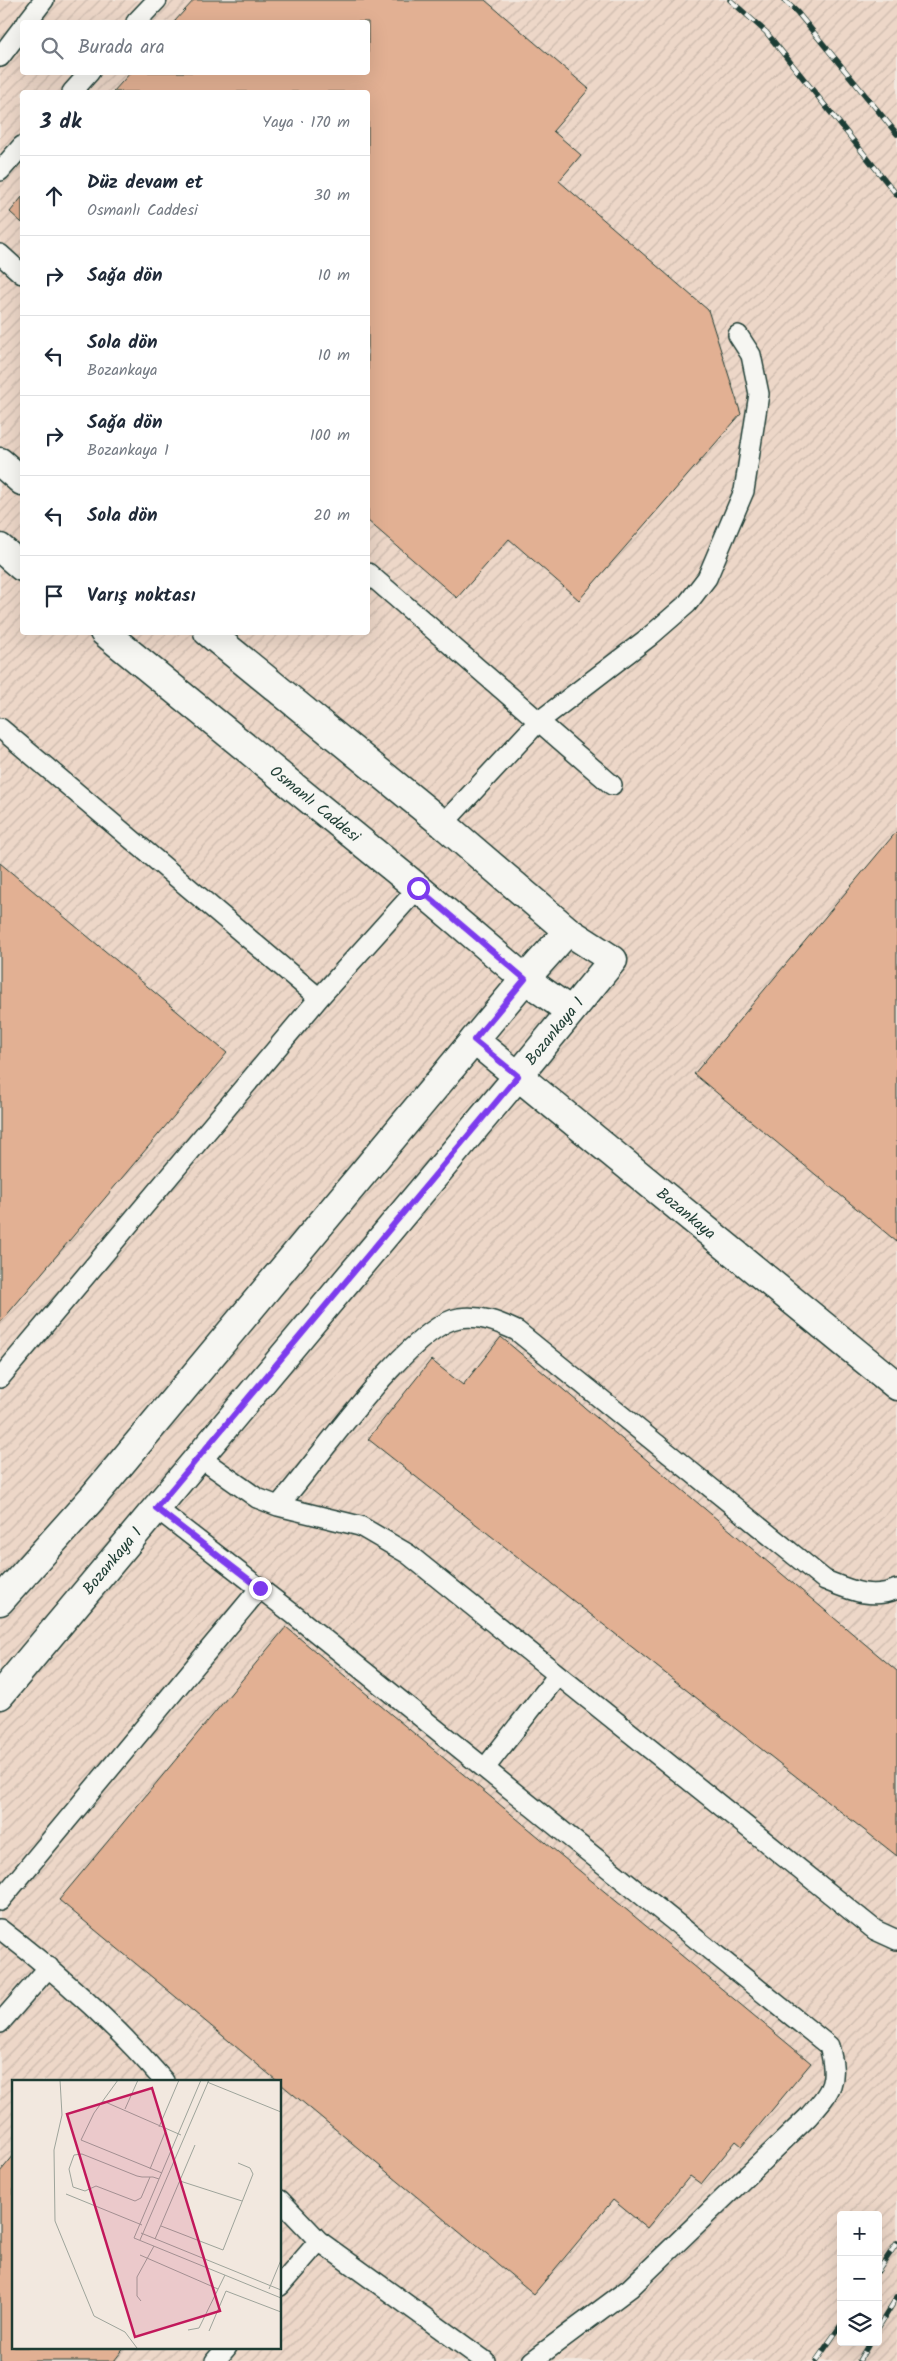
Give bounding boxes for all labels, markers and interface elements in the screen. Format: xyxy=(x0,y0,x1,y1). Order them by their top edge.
search box xyxy=(20,20,370,75)
text: Burada ara xyxy=(78,33,165,63)
icon: search xyxy=(38,34,66,62)
text: 3 dk xyxy=(40,106,81,139)
text: Yaya · 170 m xyxy=(262,110,350,135)
text: Düz devam et xyxy=(87,168,203,198)
icon: ahead xyxy=(40,182,68,210)
text: 30 m xyxy=(314,183,350,208)
text: Osmanlı Caddesi xyxy=(87,198,198,223)
text: Sağa dön xyxy=(87,261,163,291)
icon: right xyxy=(40,262,68,290)
text: 10 m xyxy=(318,263,350,288)
text: Sola dön xyxy=(87,328,158,358)
icon: left xyxy=(40,342,68,370)
text: 10 m xyxy=(318,343,350,368)
text: Bozankaya xyxy=(87,358,158,383)
text: Sağa dön xyxy=(87,408,163,438)
icon: right xyxy=(40,422,68,450)
text: 100 m xyxy=(310,423,350,448)
text: Bozankaya 1 xyxy=(87,438,169,463)
text: Sola dön xyxy=(87,501,158,531)
icon: left xyxy=(40,502,68,530)
text: 20 m xyxy=(314,503,350,528)
text: Varış noktası xyxy=(87,581,195,611)
icon: arrive xyxy=(40,582,68,610)
street label: Osmanlı Caddesi xyxy=(264,759,367,849)
route start xyxy=(407,877,430,900)
street label: Bozankaya 1 xyxy=(519,992,590,1071)
street label: Bozankaya xyxy=(651,1181,721,1246)
street label: Bozankaya 1 xyxy=(76,1521,148,1600)
route end xyxy=(249,1577,272,1600)
inset map xyxy=(12,2080,281,2348)
map controls xyxy=(837,2211,882,2346)
button: + xyxy=(837,2211,882,2256)
button: − xyxy=(837,2256,882,2301)
button: layers xyxy=(837,2301,882,2346)

